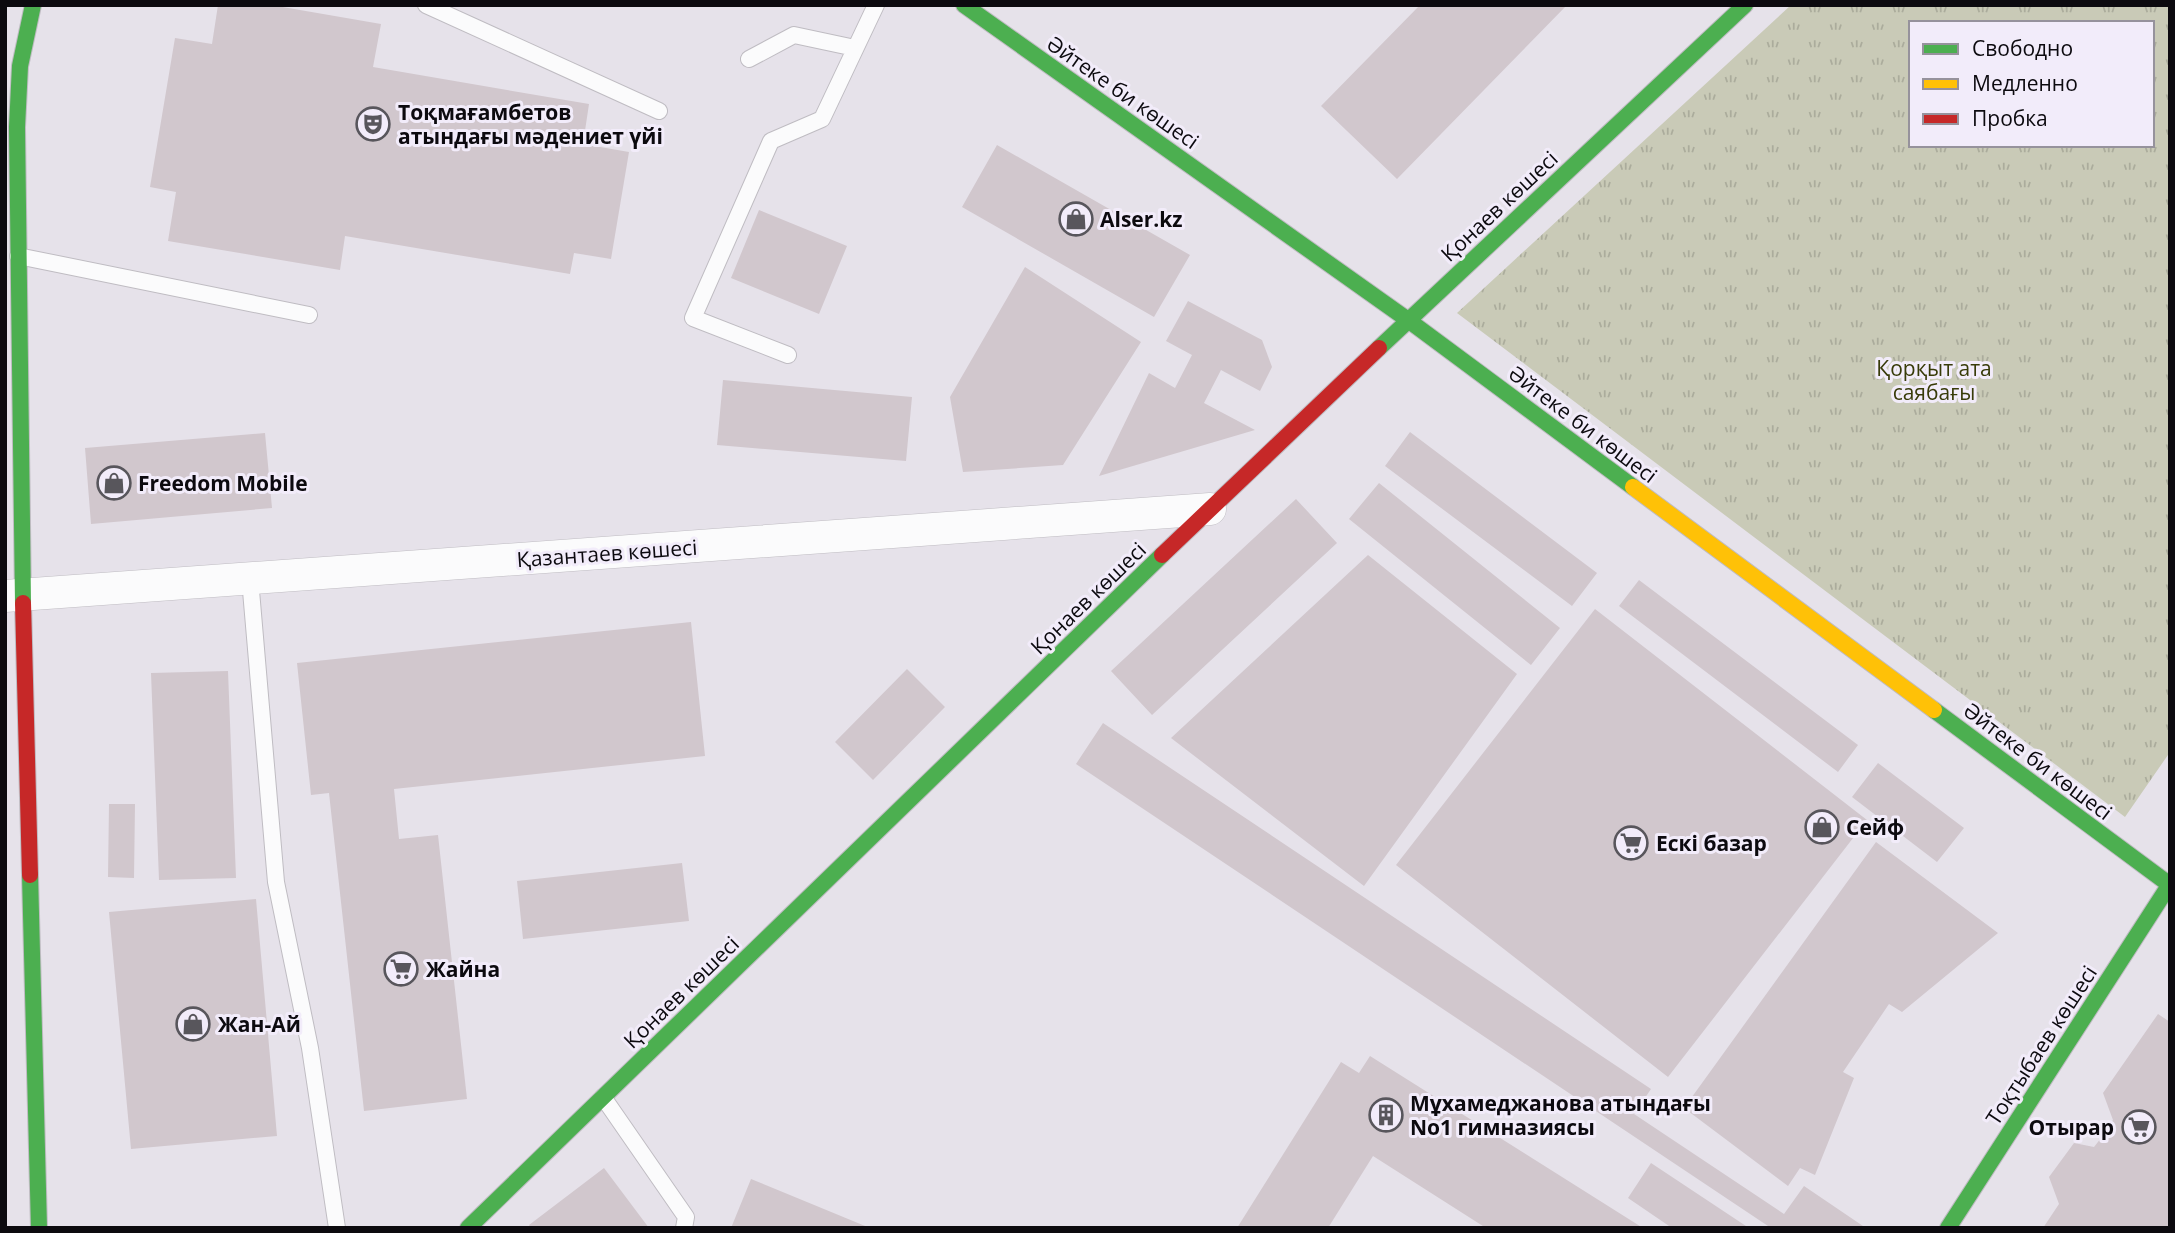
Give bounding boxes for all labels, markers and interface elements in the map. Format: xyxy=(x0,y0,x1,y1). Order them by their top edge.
legend xyxy=(1909,21,2154,147)
street label: Әйтеке би көшесі xyxy=(1042,29,1204,155)
text: Свободно xyxy=(1972,34,2073,62)
text: Медленно xyxy=(1972,69,2078,97)
place label: Тоқмағамбетов атындағы мәдениет үйі xyxy=(398,98,663,150)
text: Пробка xyxy=(1972,104,2048,132)
theatre icon: Тоқмағамбетов атындағы мәдениет үйі xyxy=(354,105,392,143)
street label: Қонаев көшесі xyxy=(1435,145,1563,267)
shop icon: Alser.kz xyxy=(1057,200,1095,238)
place label: Alser.kz xyxy=(1100,205,1183,233)
park label: Қорқыт ата саябағы xyxy=(1876,354,1992,406)
street label: Әйтеке би көшесі xyxy=(1503,359,1663,489)
shop icon: Freedom Mobile xyxy=(95,464,133,502)
place label: Freedom Mobile xyxy=(138,469,308,497)
street label: Қазантаев көшесі xyxy=(516,533,698,573)
street label: Қонаев көшесі xyxy=(1024,536,1152,660)
street label: Әйтеке би көшесі xyxy=(1958,696,2118,826)
shop icon: Сейф xyxy=(1803,808,1841,846)
place label: Сейф xyxy=(1846,813,1904,841)
supermarket icon: Ескі базар xyxy=(1612,824,1650,862)
place label: Ескі базар xyxy=(1656,829,1767,857)
street label: Қонаев көшесі xyxy=(617,930,745,1054)
supermarket icon: Жайна xyxy=(382,950,420,988)
place label: Жайна xyxy=(426,955,500,983)
street label: Тоқтыбаев көшесі xyxy=(1979,960,2103,1130)
shop icon: Жан-Ай xyxy=(174,1005,212,1043)
place label: Жан-Ай xyxy=(218,1010,301,1038)
place label: Мұхамеджанова атындағы No1 гимназиясы xyxy=(1410,1089,1711,1141)
building icon: Мұхамеджанова атындағы No1 гимназиясы xyxy=(1367,1096,1405,1134)
supermarket icon: Отырар xyxy=(2120,1108,2158,1146)
place label: Отырар xyxy=(2029,1113,2114,1141)

